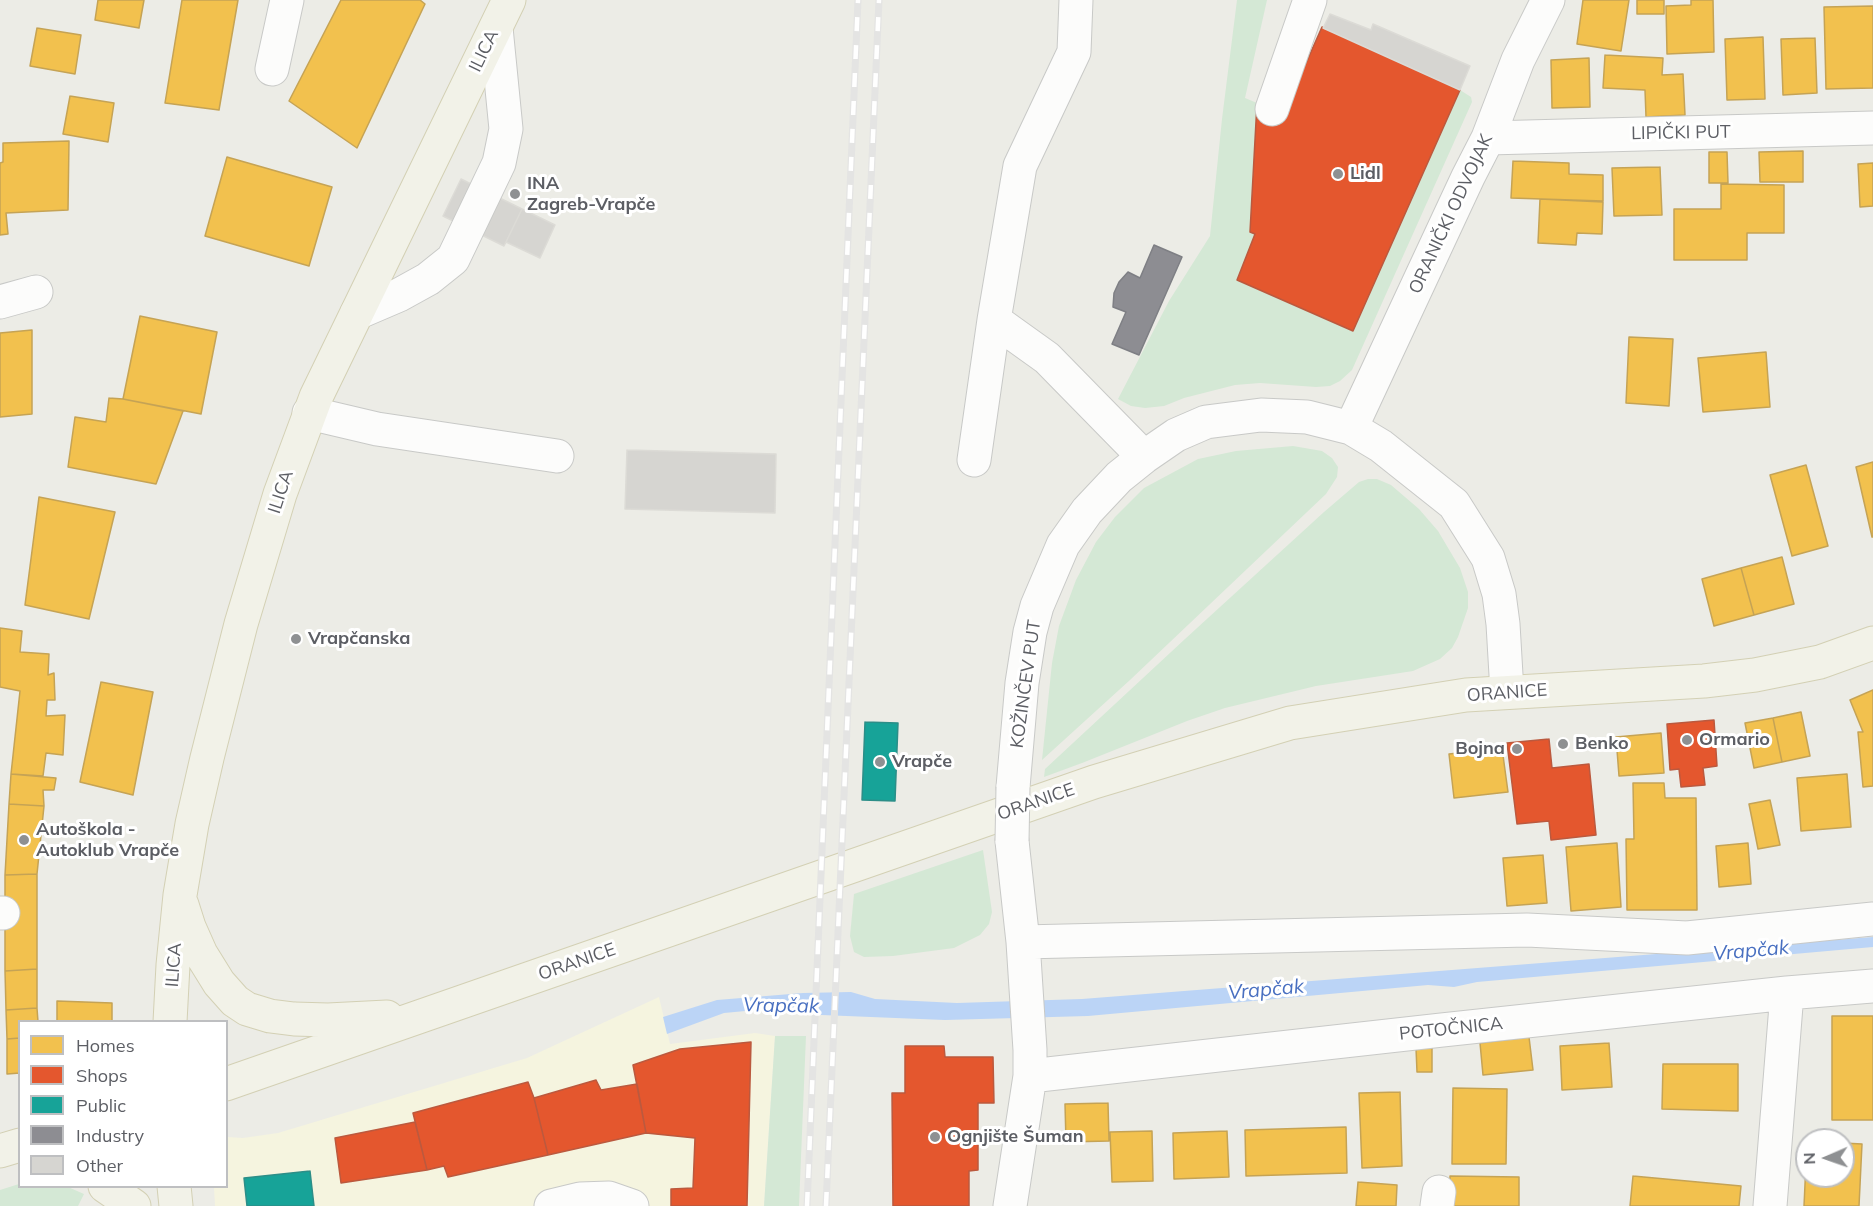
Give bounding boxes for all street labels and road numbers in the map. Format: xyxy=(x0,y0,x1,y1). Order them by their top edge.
street label: ILICA xyxy=(465,26,503,76)
street label: LIPIČKI PUT xyxy=(1631,121,1731,145)
street label: ORANIČKI ODVOJAK xyxy=(1404,131,1498,297)
street label: ILICA xyxy=(264,468,298,516)
street label: KOŽINČEV PUT xyxy=(1006,619,1046,749)
street label: ORANICE xyxy=(1466,679,1548,707)
street label: ORANICE xyxy=(994,779,1078,825)
street label: ORANICE xyxy=(535,939,619,985)
street label: ILICA xyxy=(162,942,186,988)
street label: POTOČNICA xyxy=(1398,1013,1504,1045)

